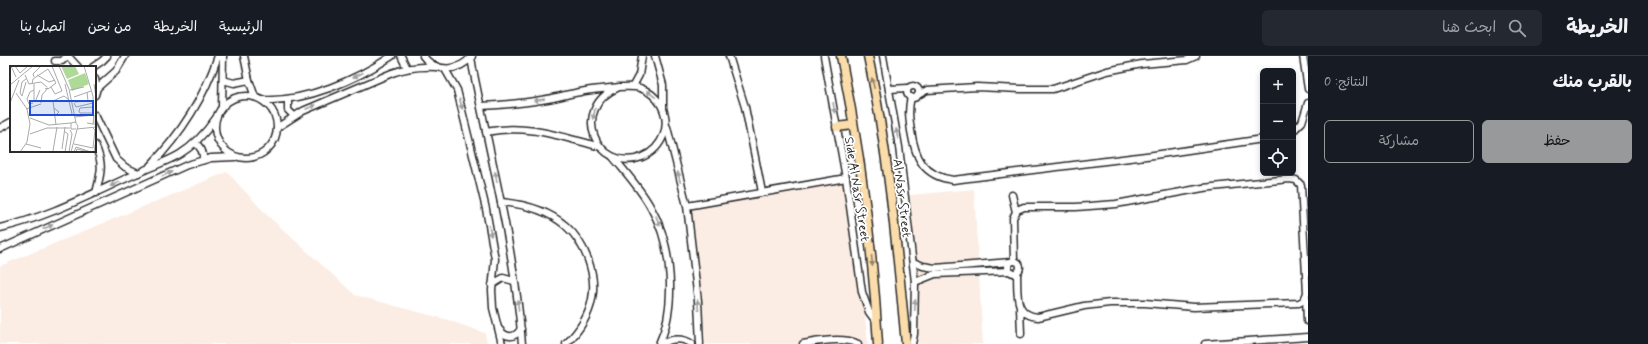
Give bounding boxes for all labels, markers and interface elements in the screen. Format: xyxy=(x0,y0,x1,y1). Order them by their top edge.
search box xyxy=(1262,10,1542,46)
text: الخريطة xyxy=(1566,15,1628,40)
icon: search xyxy=(1506,17,1528,39)
text: اتصل بنا xyxy=(20,18,66,36)
text: من نحن xyxy=(88,18,131,36)
text: الخريطة xyxy=(153,18,197,36)
text: الرئيسية xyxy=(219,18,263,36)
text: ابحث هنا xyxy=(1442,18,1496,38)
inset map xyxy=(10,66,96,152)
map controls xyxy=(1260,68,1296,176)
button: + xyxy=(1260,68,1296,104)
text: بالقرب منك xyxy=(1553,71,1632,93)
one-way arrow xyxy=(352,72,363,78)
text: النتائج: 0 xyxy=(1324,74,1368,91)
one-way arrow xyxy=(870,77,876,89)
one-way arrow xyxy=(645,90,656,99)
one-way arrow xyxy=(458,98,464,110)
one-way arrow xyxy=(533,98,545,104)
one-way arrow xyxy=(831,102,837,114)
one-way arrow xyxy=(306,104,318,110)
button: − xyxy=(1260,104,1296,140)
one-way arrow xyxy=(590,108,596,121)
button: مشاركة xyxy=(1324,120,1474,163)
button: حفظ xyxy=(1482,120,1632,163)
one-way arrow xyxy=(894,128,900,141)
street label: Side Al Nasr Street xyxy=(840,136,873,243)
button: locate xyxy=(1260,140,1296,176)
street label: Al Nasr Street xyxy=(888,158,915,239)
one-way arrow xyxy=(676,170,682,182)
one-way arrow xyxy=(161,171,173,177)
one-way arrow xyxy=(492,171,498,183)
one-way arrow xyxy=(109,181,121,187)
one-way arrow xyxy=(655,216,661,227)
one-way arrow xyxy=(42,224,54,230)
one-way arrow xyxy=(487,225,493,237)
one-way arrow xyxy=(869,255,876,267)
one-way arrow xyxy=(912,298,918,311)
one-way arrow xyxy=(515,299,521,311)
one-way arrow xyxy=(695,299,702,311)

